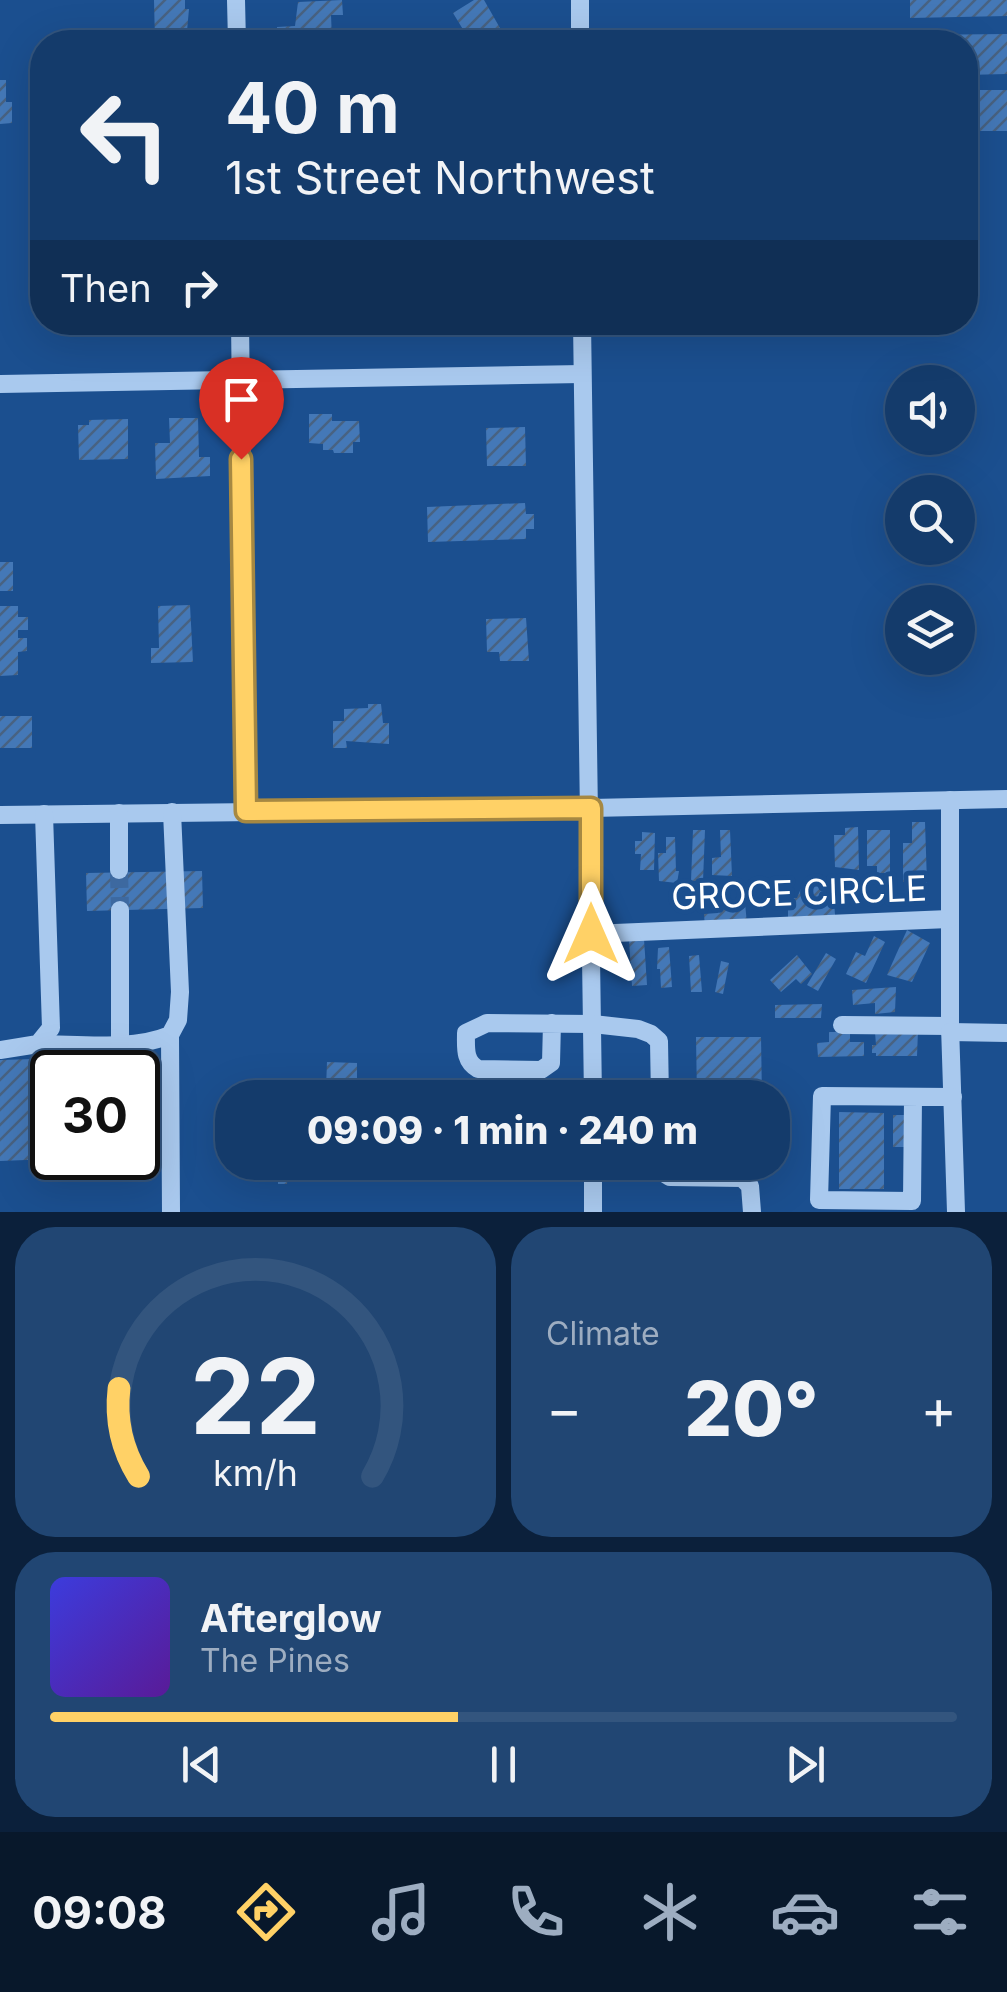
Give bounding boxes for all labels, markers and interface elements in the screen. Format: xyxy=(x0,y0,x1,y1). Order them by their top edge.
text: 40 m xyxy=(225,65,400,150)
icon: left xyxy=(60,70,190,200)
text: 1st Street Northwest xyxy=(225,150,655,205)
icon: right xyxy=(172,260,227,315)
text: Then xyxy=(60,265,152,311)
pin xyxy=(199,357,284,460)
map controls xyxy=(885,365,975,675)
button: sound xyxy=(885,365,975,455)
icon: arrive xyxy=(214,372,269,427)
button: search xyxy=(885,475,975,565)
button: layers xyxy=(885,585,975,675)
street label: GROCE CIRCLE xyxy=(670,867,927,917)
position arrow xyxy=(539,882,643,986)
speed limit sign: 30 xyxy=(30,1050,160,1180)
text: 09:09 · 1 min · 240 m xyxy=(307,1107,698,1153)
text: Climate xyxy=(546,1314,660,1353)
text: 22 xyxy=(190,1333,321,1459)
text: 20° xyxy=(684,1363,819,1454)
text: − xyxy=(546,1376,582,1442)
text: + xyxy=(921,1376,957,1442)
text: km/h xyxy=(213,1451,298,1495)
text: Afterglow xyxy=(200,1595,382,1641)
text: The Pines xyxy=(200,1641,350,1680)
icon: previous xyxy=(174,1737,229,1792)
icon: pause xyxy=(476,1737,531,1792)
icon: next xyxy=(778,1737,833,1792)
icon: directions xyxy=(231,1877,301,1947)
icon: music xyxy=(366,1877,436,1947)
icon: phone xyxy=(501,1877,571,1947)
icon: climate xyxy=(635,1877,705,1947)
icon: car xyxy=(770,1877,840,1947)
icon: filters xyxy=(905,1877,975,1947)
text: 09:08 xyxy=(32,1885,167,1940)

